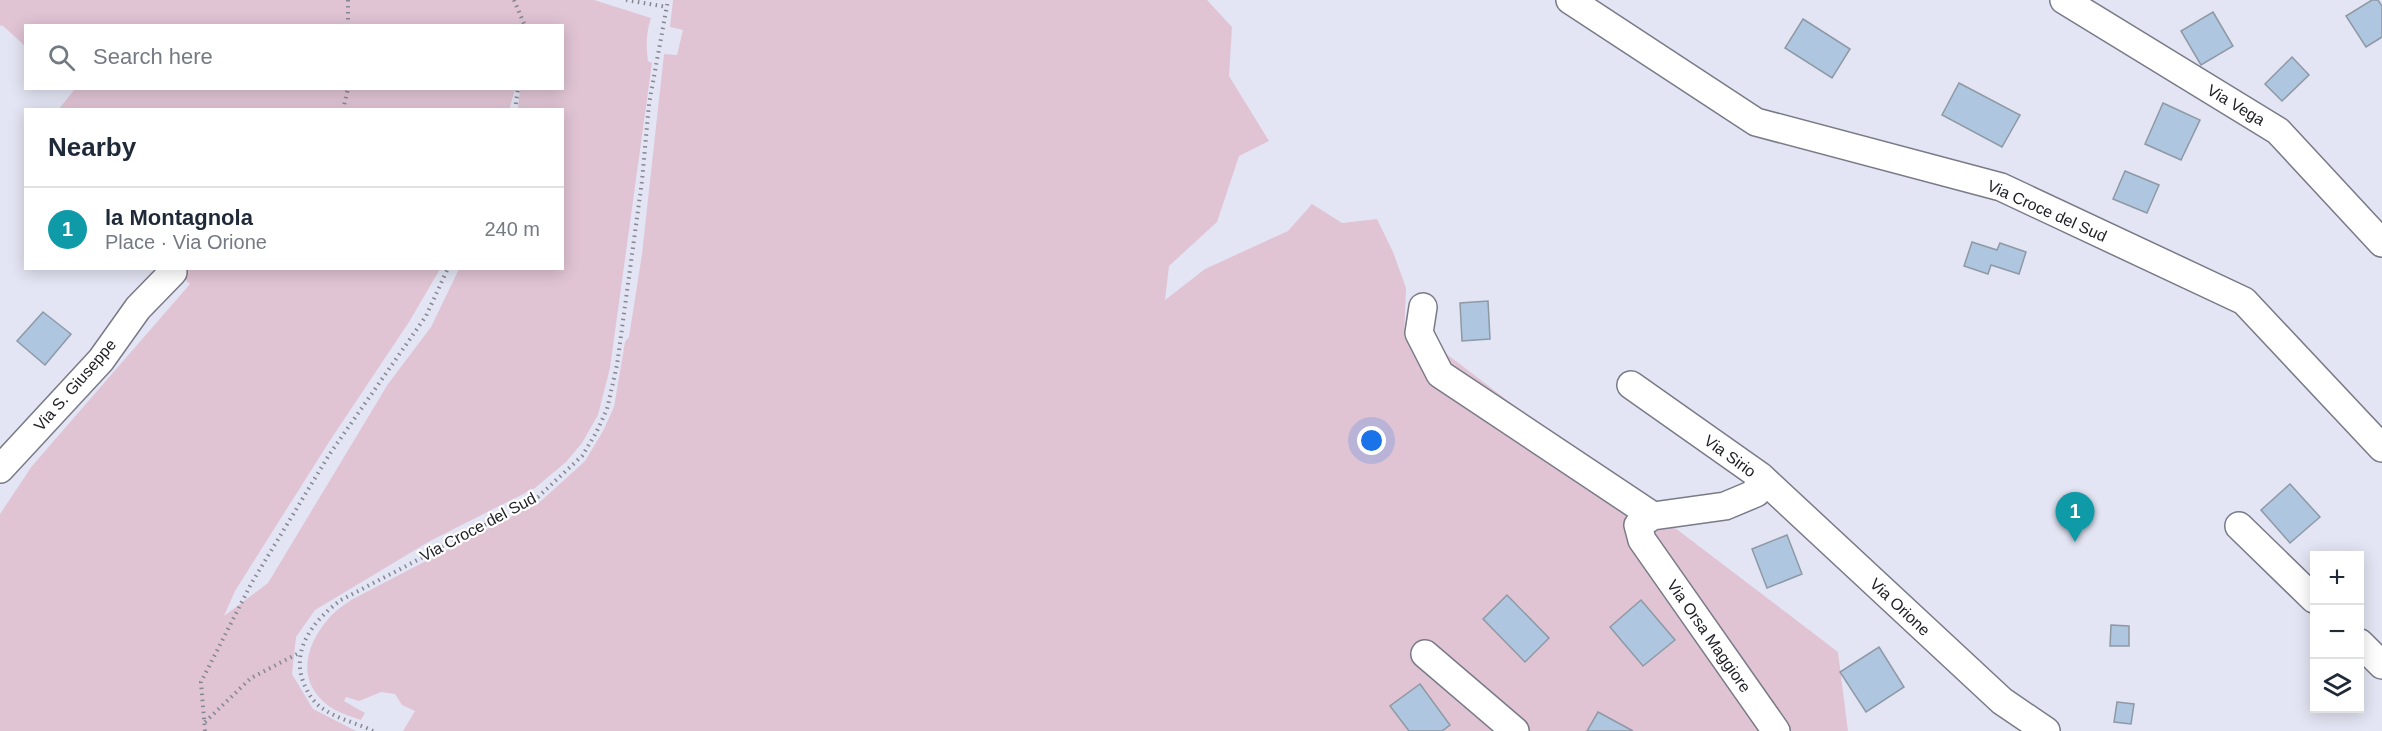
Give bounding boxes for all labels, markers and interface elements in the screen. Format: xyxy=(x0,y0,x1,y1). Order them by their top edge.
search box xyxy=(24,24,564,90)
icon: search xyxy=(45,41,78,74)
text: Search here xyxy=(93,44,213,69)
street label: Via Vega xyxy=(2204,81,2268,129)
text: Nearby xyxy=(48,132,136,162)
street label: Via Croce del Sud xyxy=(1985,177,2109,245)
text: la Montagnola xyxy=(105,205,253,230)
text: 1 xyxy=(62,218,73,240)
text: 240 m xyxy=(484,218,540,240)
text: Place · Via Orione xyxy=(105,231,267,253)
street label: Via S. Giuseppe xyxy=(31,336,119,434)
your location xyxy=(1357,426,1386,455)
street label: Via Sirio xyxy=(1701,432,1759,480)
street label: Via Croce del Sud xyxy=(417,489,539,565)
pin: 1 xyxy=(2056,492,2094,542)
map controls xyxy=(2310,551,2364,713)
button: + xyxy=(2310,551,2364,605)
street label: Via Orione xyxy=(1867,575,1933,639)
street label: Via Orsa Maggiore xyxy=(1664,577,1754,695)
button: − xyxy=(2310,605,2364,659)
button: layers xyxy=(2310,659,2364,713)

